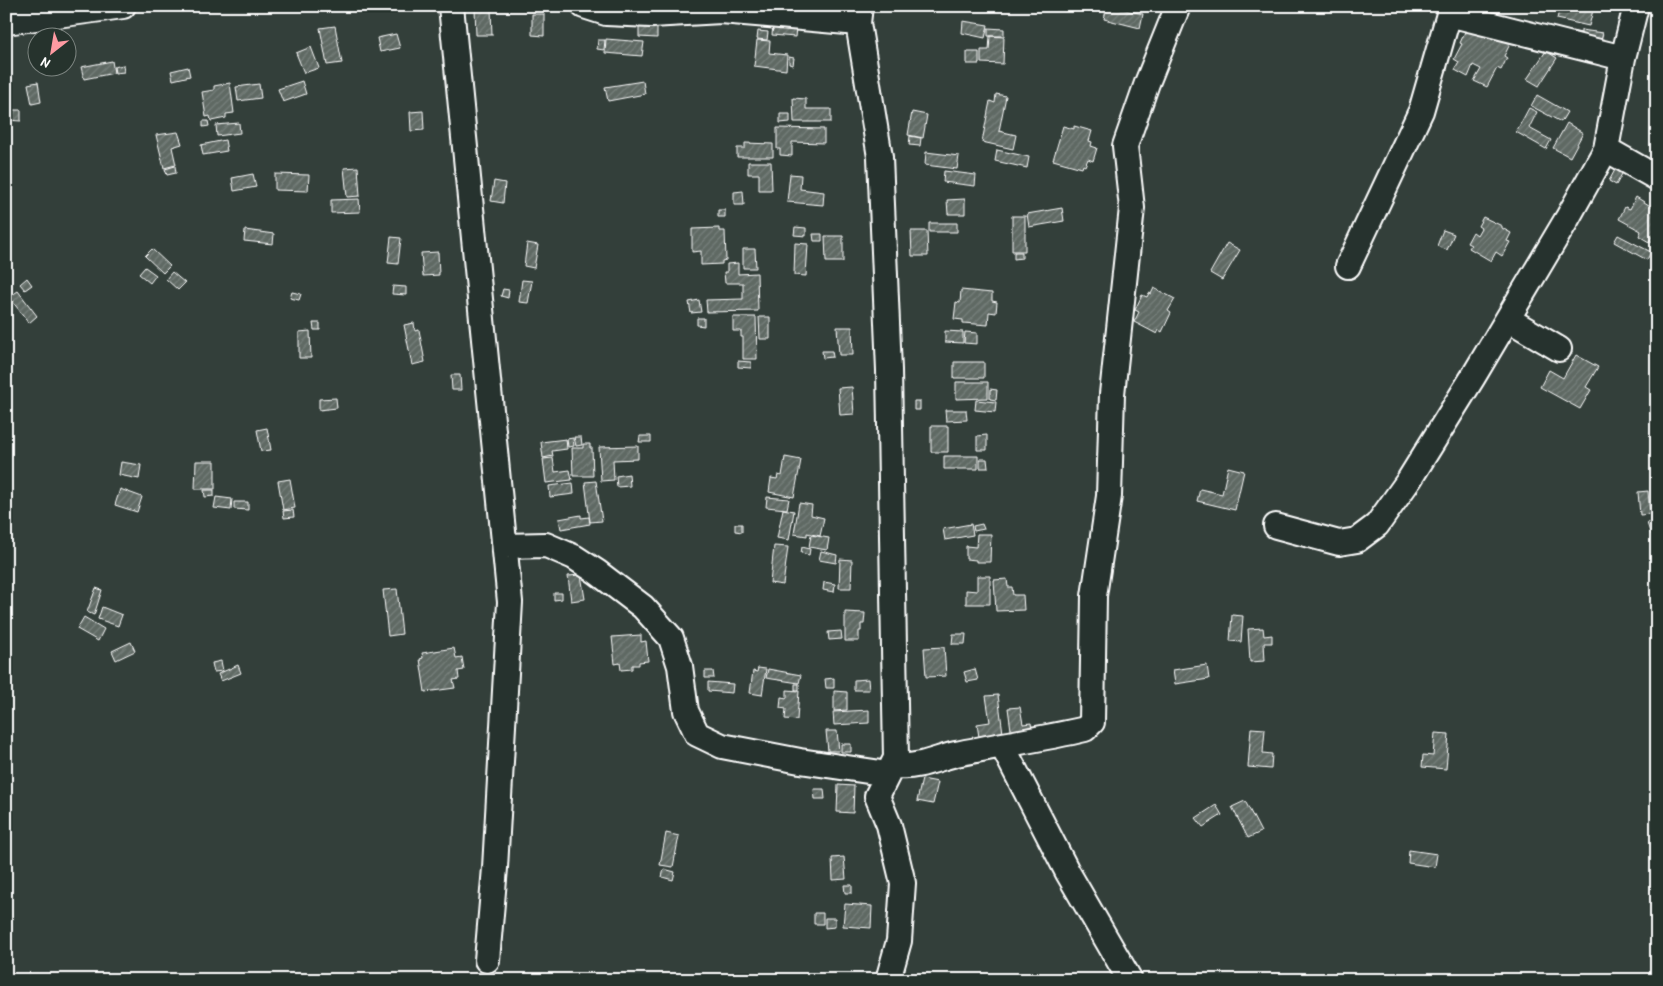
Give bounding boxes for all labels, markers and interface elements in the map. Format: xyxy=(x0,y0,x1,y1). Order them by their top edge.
north arrow xyxy=(28,28,78,78)
text: N xyxy=(36,53,53,74)

